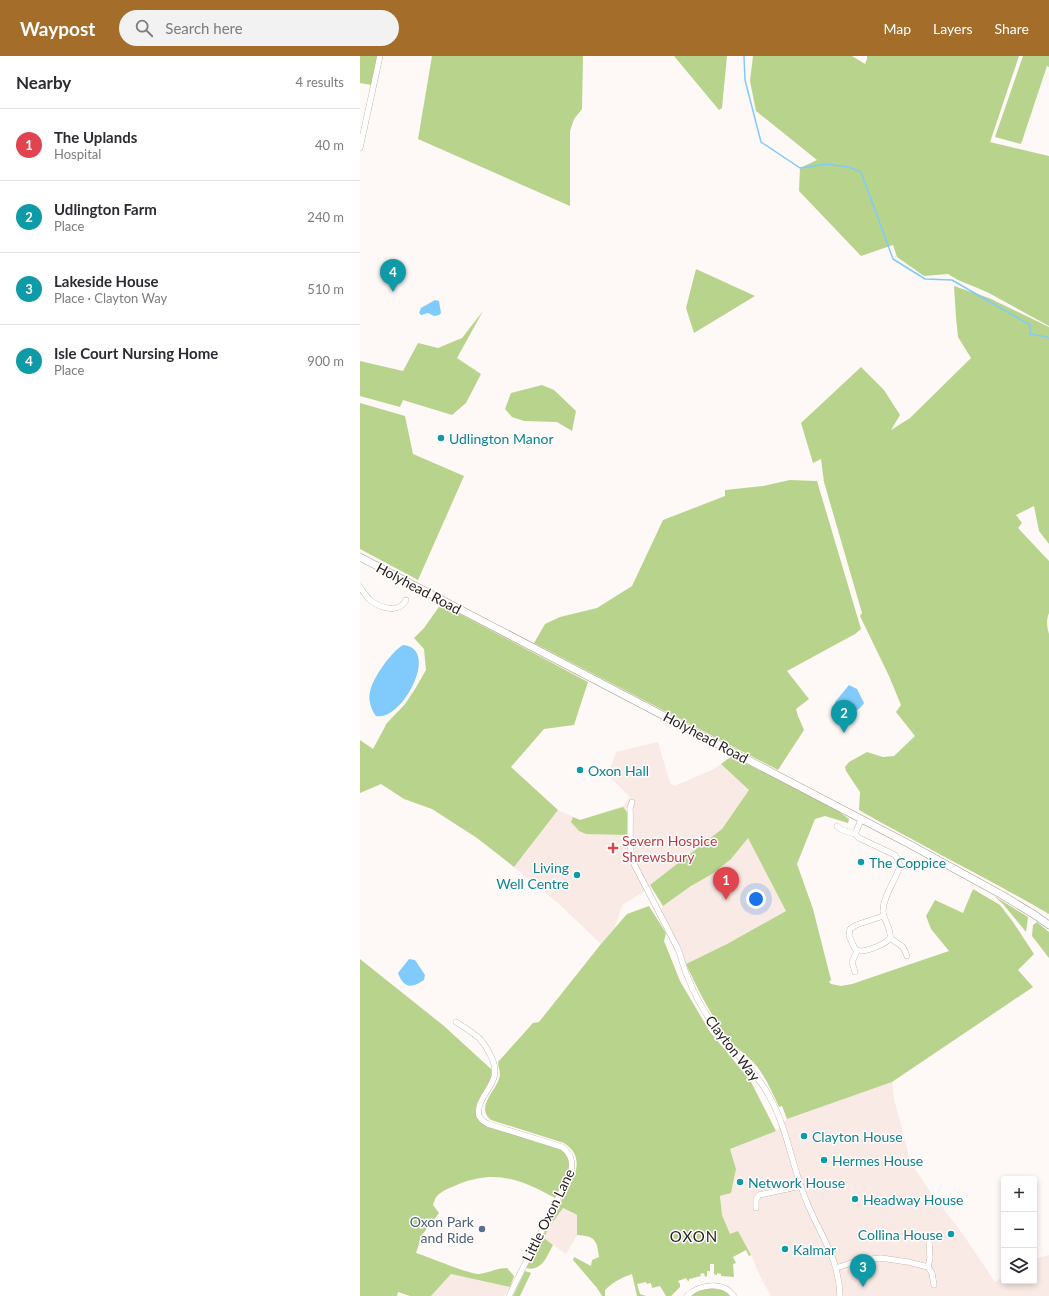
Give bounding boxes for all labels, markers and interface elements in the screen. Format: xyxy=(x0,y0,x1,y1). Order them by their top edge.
search box xyxy=(119,10,399,46)
text: Waypost xyxy=(20,17,95,40)
icon: search xyxy=(133,17,155,39)
text: Search here xyxy=(165,19,243,37)
text: Map xyxy=(883,20,911,37)
text: Layers xyxy=(933,20,973,37)
text: Share xyxy=(995,20,1029,37)
text: Nearby xyxy=(16,72,71,93)
text: 4 results xyxy=(296,74,344,90)
text: The Uplands xyxy=(54,128,137,146)
text: 1 xyxy=(25,137,33,153)
text: 40 m xyxy=(315,137,344,153)
text: Hospital xyxy=(54,146,101,162)
text: Udlington Farm xyxy=(54,200,157,218)
text: 2 xyxy=(25,209,33,225)
text: 240 m xyxy=(307,209,344,225)
text: Place xyxy=(54,218,84,234)
pin: 4 xyxy=(380,259,406,292)
text: Lakeside House xyxy=(54,272,159,290)
text: 3 xyxy=(25,281,33,297)
text: 510 m xyxy=(307,281,344,297)
text: Place · Clayton Way xyxy=(54,290,167,306)
text: Isle Court Nursing Home xyxy=(54,344,218,362)
text: 4 xyxy=(25,353,33,369)
text: 900 m xyxy=(307,353,344,369)
text: Place xyxy=(54,362,84,378)
place label: Udlington Manor xyxy=(449,430,554,447)
marker: Udlington Manor xyxy=(436,433,446,443)
street label: Holyhead Road xyxy=(374,559,464,617)
pin: 2 xyxy=(831,700,857,733)
street label: Holyhead Road xyxy=(661,708,751,766)
place label: Oxon Hall xyxy=(588,762,649,779)
marker: Oxon Hall xyxy=(575,765,585,775)
place label: Severn Hospice Shrewsbury xyxy=(622,832,717,865)
marker: Severn Hospice Shrewsbury xyxy=(607,842,619,854)
place label: The Coppice xyxy=(869,854,946,871)
marker: The Coppice xyxy=(856,857,866,867)
place label: Living Well Centre xyxy=(496,859,569,892)
pin: 1 xyxy=(713,867,739,900)
marker: Living Well Centre xyxy=(572,870,582,880)
your location xyxy=(746,889,766,909)
street label: Clayton Way xyxy=(702,1012,764,1085)
place label: Clayton House xyxy=(812,1128,903,1145)
marker: Clayton House xyxy=(799,1131,809,1141)
place label: Hermes House xyxy=(832,1152,923,1169)
marker: Hermes House xyxy=(819,1155,829,1165)
street label: Little Oxon Lane xyxy=(518,1166,578,1264)
place label: Network House xyxy=(748,1174,845,1191)
map controls xyxy=(1001,1176,1037,1284)
button: + xyxy=(1001,1176,1037,1212)
marker: Network House xyxy=(735,1177,745,1187)
place label: Headway House xyxy=(863,1191,964,1208)
marker: Headway House xyxy=(850,1194,860,1204)
button: − xyxy=(1001,1212,1037,1248)
place label: Oxon Park and Ride xyxy=(410,1213,475,1246)
marker: Oxon Park and Ride xyxy=(477,1224,487,1234)
place label: Collina House xyxy=(858,1226,943,1243)
district label: OXON xyxy=(670,1227,718,1245)
marker: Collina House xyxy=(946,1229,956,1239)
place label: Kalmar xyxy=(793,1241,836,1258)
marker: Kalmar xyxy=(780,1244,790,1254)
button: layers xyxy=(1001,1248,1037,1284)
pin: 3 xyxy=(850,1254,876,1287)

